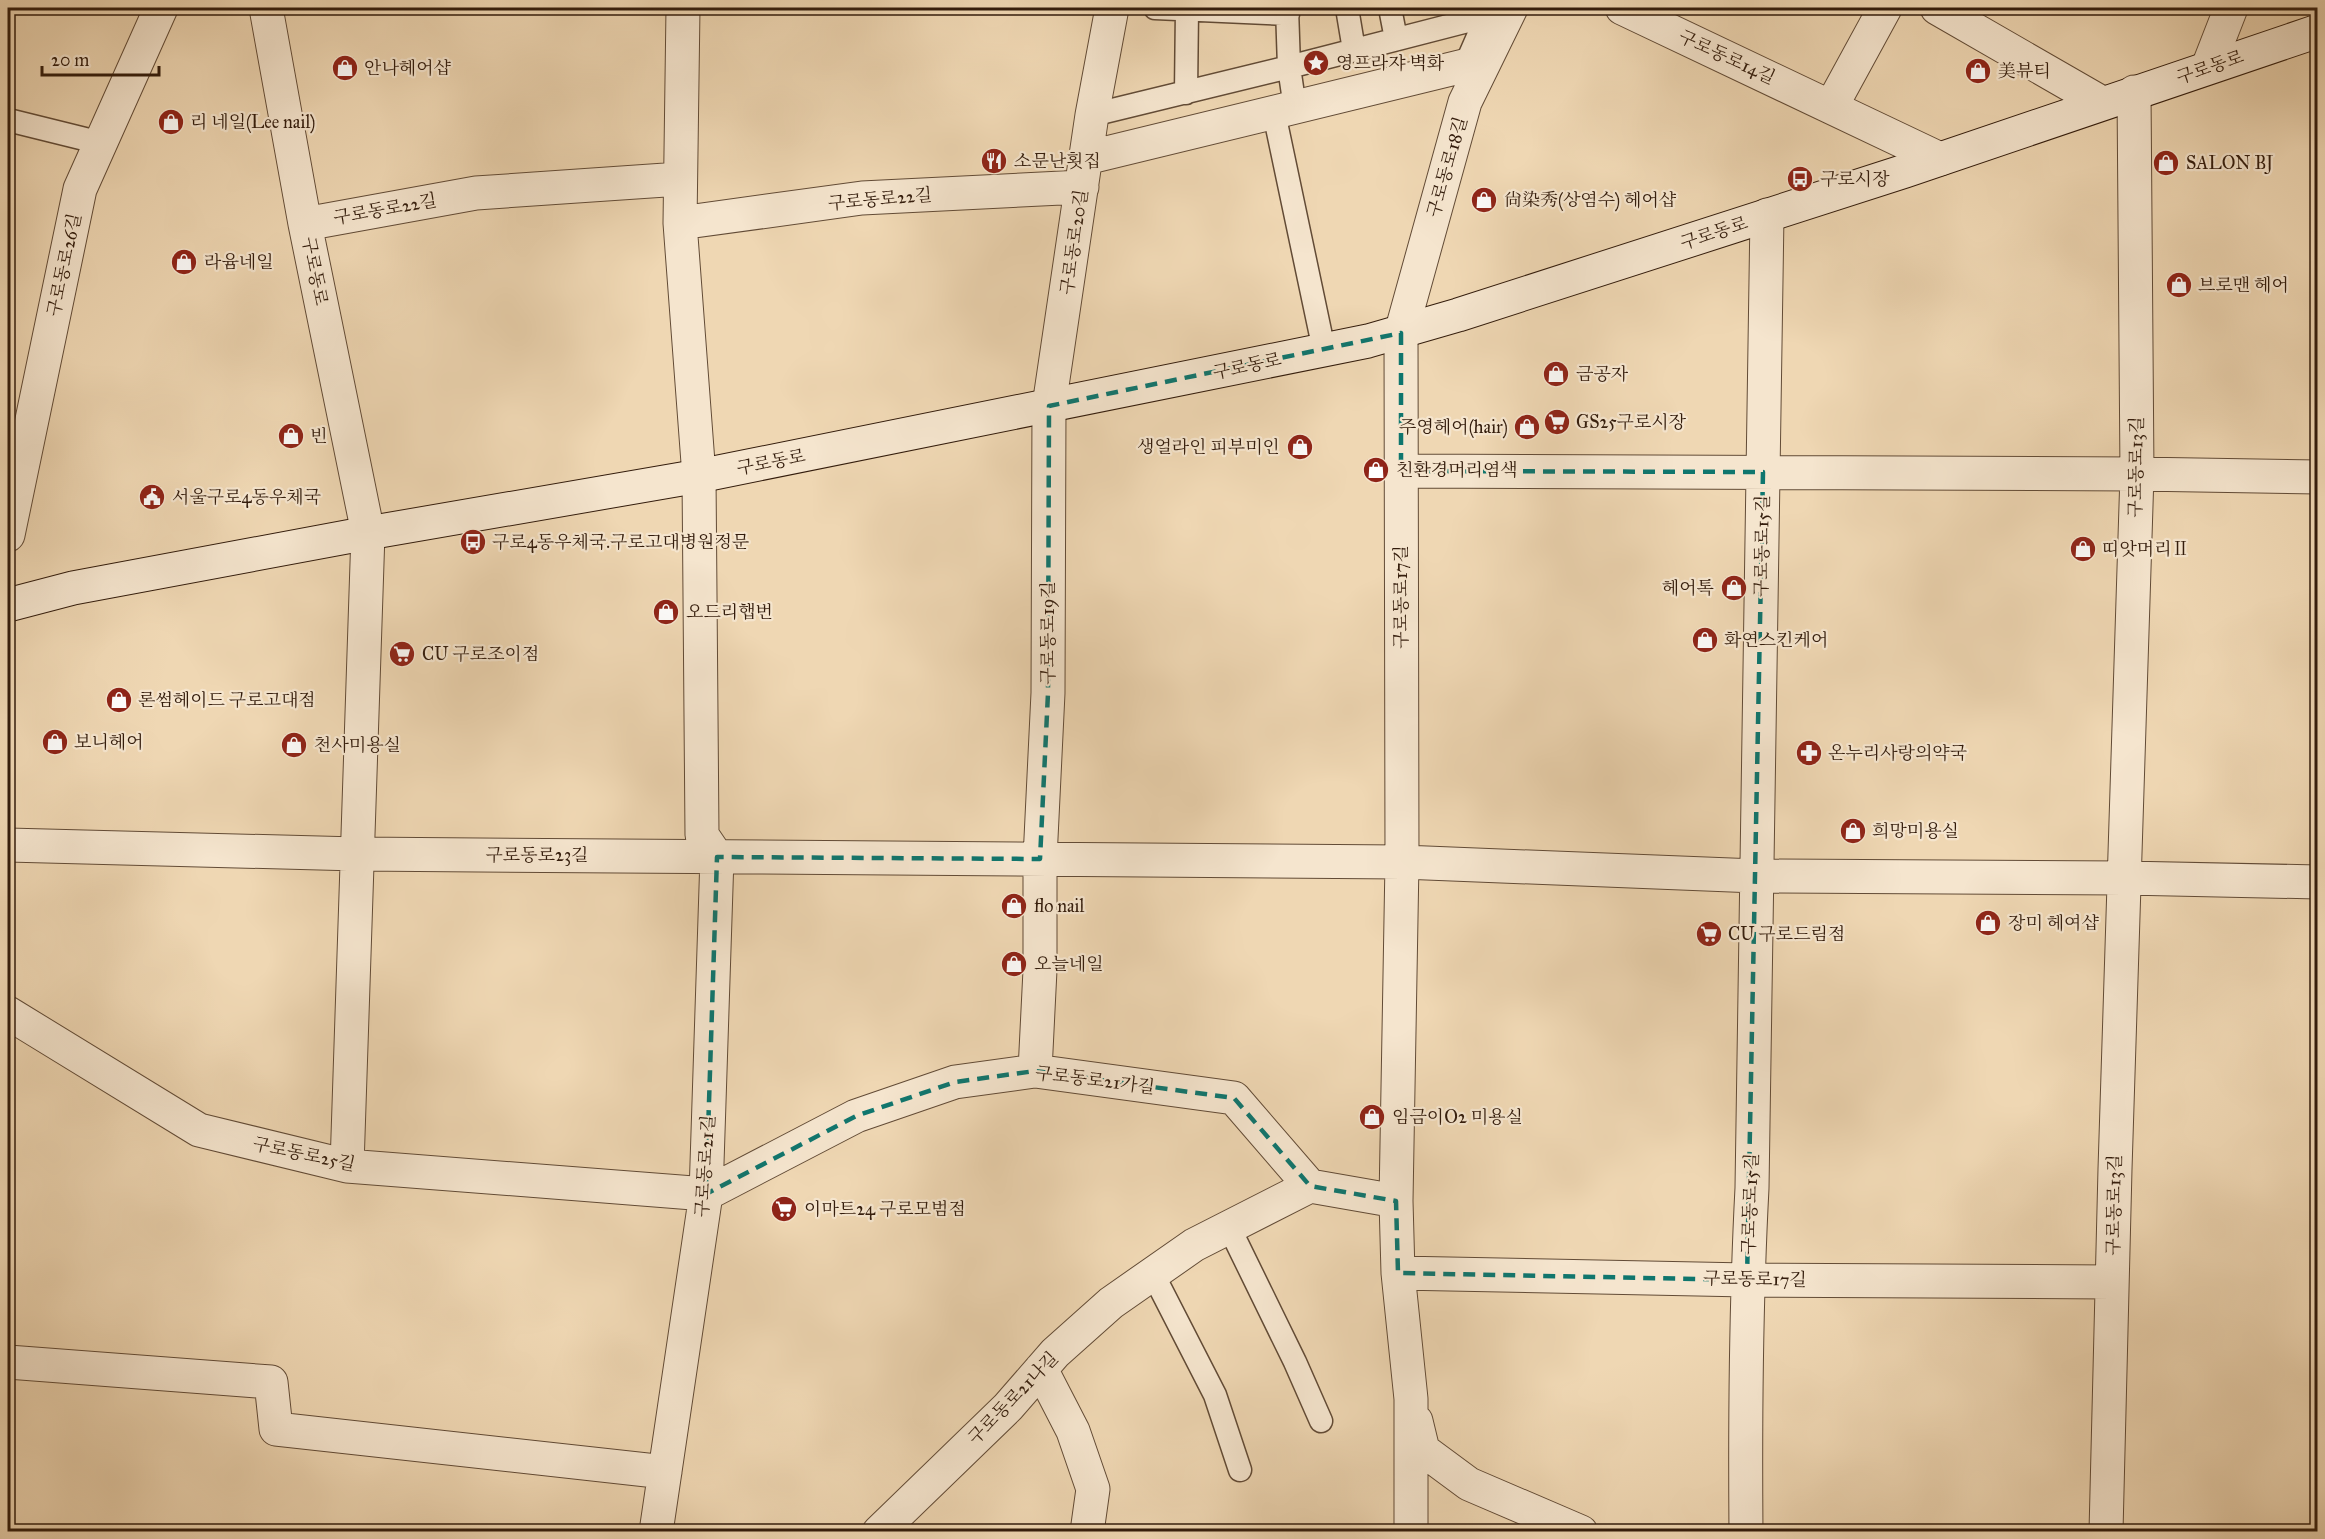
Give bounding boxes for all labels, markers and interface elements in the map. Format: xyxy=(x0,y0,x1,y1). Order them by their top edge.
street label: 구로동로14길 xyxy=(1675,25,1779,89)
scale bar xyxy=(42,39,159,77)
street label: 구로동로 xyxy=(2174,45,2246,89)
place icon: 영프라쟈 벽화 xyxy=(1301,48,1331,78)
text: 20 m xyxy=(51,49,89,71)
place label: 영프라쟈 벽화 xyxy=(1336,52,1445,74)
shop icon: 안나헤어샵 xyxy=(330,53,360,83)
shop icon: 美뷰티 xyxy=(1963,56,1993,86)
place label: 안나헤어샵 xyxy=(364,57,452,79)
place label: 美뷰티 xyxy=(1998,60,2051,82)
shop icon: 리 네일(Lee nail) xyxy=(156,107,186,137)
place label: 리 네일(Lee nail) xyxy=(190,111,315,134)
street label: 구로동로18길 xyxy=(1422,114,1472,220)
restaurant icon: 소문난횟집 xyxy=(979,146,1009,176)
shop icon: SALON BJ xyxy=(2151,148,2181,178)
place label: 소문난횟집 xyxy=(1014,150,1101,172)
place label: SALON BJ xyxy=(2186,152,2274,175)
bus stop icon: 구로시장 xyxy=(1785,164,1815,194)
place label: 구로시장 xyxy=(1820,168,1890,190)
street label: 구로동로22길 xyxy=(827,183,933,215)
shop icon: 尙染秀(상염수) 헤어샵 xyxy=(1469,185,1499,215)
street label: 구로동로20길 xyxy=(1056,188,1092,296)
street label: 구로동로22길 xyxy=(332,189,438,229)
place label: 尙染秀(상염수) 헤어샵 xyxy=(1504,189,1677,212)
street label: 구로동로26길 xyxy=(42,211,86,319)
street label: 구로동로 xyxy=(1678,212,1750,254)
street label: 구로동로 xyxy=(298,235,332,307)
shop icon: 라윰네일 xyxy=(169,247,199,277)
place label: 라윰네일 xyxy=(204,251,274,273)
shop icon: 브로맨 헤어 xyxy=(2164,270,2194,300)
place label: 브로맨 헤어 xyxy=(2198,274,2289,296)
street label: 구로동로 xyxy=(1211,348,1283,384)
shop icon: 금공자 xyxy=(1541,359,1571,389)
place label: 금공자 xyxy=(1576,363,1629,385)
supermarket icon: GS25구로시장 xyxy=(1542,407,1572,437)
place label: GS25구로시장 xyxy=(1576,411,1687,433)
shop icon: 주영헤어(hair) xyxy=(1512,412,1542,442)
place label: 주영헤어(hair) xyxy=(1399,416,1508,439)
street label: 구로동로13길 xyxy=(2124,416,2148,518)
shop icon: 빈 xyxy=(276,421,306,451)
place label: 빈 xyxy=(310,425,327,447)
shop icon: 생얼라인 피부미인 xyxy=(1285,432,1315,462)
place label: 생얼라인 피부미인 xyxy=(1137,436,1280,458)
street label: 구로동로 xyxy=(735,445,807,479)
shop icon: 친환경머리염색 xyxy=(1361,455,1391,485)
place label: 친환경머리염색 xyxy=(1396,459,1518,481)
public building icon: 서울구로4동우체국 xyxy=(137,482,167,512)
place label: 서울구로4동우체국 xyxy=(172,486,321,508)
street label: 구로동로15길 xyxy=(1750,495,1774,597)
bus stop icon: 구로4동우체국.구로고대병원정문 xyxy=(458,527,488,557)
place label: 구로4동우체국.구로고대병원정문 xyxy=(492,531,750,553)
shop icon: 띠앗머리Ⅱ xyxy=(2068,534,2098,564)
place label: 띠앗머리Ⅱ xyxy=(2102,538,2190,560)
street label: 구로동로17길 xyxy=(1390,545,1412,649)
shop icon: 헤어톡 xyxy=(1719,573,1749,603)
place label: 헤어톡 xyxy=(1662,577,1714,599)
street label: 구로동로19길 xyxy=(1037,581,1059,685)
shop icon: 오드리햅번 xyxy=(651,597,681,627)
place label: 오드리햅번 xyxy=(686,601,773,623)
shop icon: 화연스킨케어 xyxy=(1690,625,1720,655)
place label: 화연스킨케어 xyxy=(1724,629,1828,651)
supermarket icon: CU 구로조이점 xyxy=(387,639,417,669)
place label: CU 구로조이점 xyxy=(422,643,539,665)
shop icon: 론썸헤이드 구로고대점 xyxy=(104,685,134,715)
place label: 론썸헤이드 구로고대점 xyxy=(138,689,316,711)
shop icon: 보니헤어 xyxy=(40,727,70,757)
shop icon: 천사미용실 xyxy=(279,730,309,760)
place label: 보니헤어 xyxy=(74,731,144,753)
place label: 천사미용실 xyxy=(314,734,401,756)
pharmacy icon: 온누리사랑의약국 xyxy=(1794,738,1824,768)
place label: 온누리사랑의약국 xyxy=(1828,742,1967,764)
shop icon: 희망미용실 xyxy=(1838,816,1868,846)
place label: 희망미용실 xyxy=(1872,820,1959,842)
street label: 구로동로23길 xyxy=(485,844,589,866)
shop icon: flo nail xyxy=(999,891,1029,921)
place label: flo nail xyxy=(1034,895,1085,917)
shop icon: 장미 헤여샵 xyxy=(1973,908,2003,938)
place label: 장미 헤여샵 xyxy=(2008,912,2099,934)
supermarket icon: CU 구로드림점 xyxy=(1694,919,1724,949)
place label: CU 구로드림점 xyxy=(1728,923,1845,945)
shop icon: 오늘네일 xyxy=(999,949,1029,979)
place label: 오늘네일 xyxy=(1034,953,1104,975)
street label: 구로동로21가길 xyxy=(1034,1062,1156,1098)
shop icon: 임금이O2 미용실 xyxy=(1357,1102,1387,1132)
place label: 임금이O2 미용실 xyxy=(1392,1106,1523,1128)
street label: 구로동로21길 xyxy=(690,1114,720,1218)
street label: 구로동로25길 xyxy=(251,1132,357,1176)
street label: 구로동로15길 xyxy=(1737,1152,1763,1256)
street label: 구로동로13길 xyxy=(2102,1154,2126,1256)
supermarket icon: 이마트24 구로모범점 xyxy=(769,1194,799,1224)
place label: 이마트24 구로모범점 xyxy=(804,1198,966,1220)
street label: 구로동로17길 xyxy=(1703,1267,1807,1291)
street label: 구로동로21나길 xyxy=(963,1347,1063,1449)

